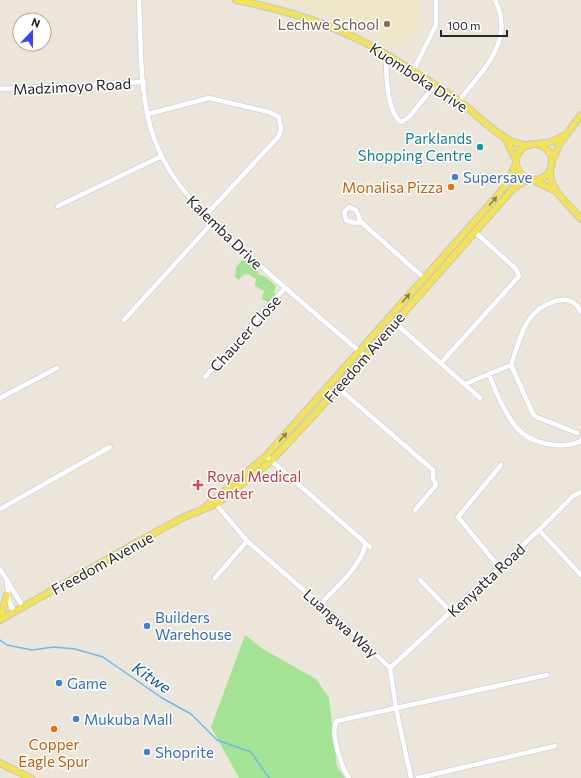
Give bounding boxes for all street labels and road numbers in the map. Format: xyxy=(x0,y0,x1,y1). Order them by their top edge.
street label: Kuomboka Drive xyxy=(367,39,471,115)
street label: Madzimoyo Road xyxy=(13,74,131,98)
street label: Kalemba Drive xyxy=(183,191,267,273)
street label: Chaucer Close xyxy=(206,291,284,375)
street label: Freedom Avenue xyxy=(320,308,408,406)
street label: Freedom Avenue xyxy=(48,528,156,598)
street label: Kenyatta Road xyxy=(444,540,528,620)
street label: Luangwa Way xyxy=(300,585,382,661)

